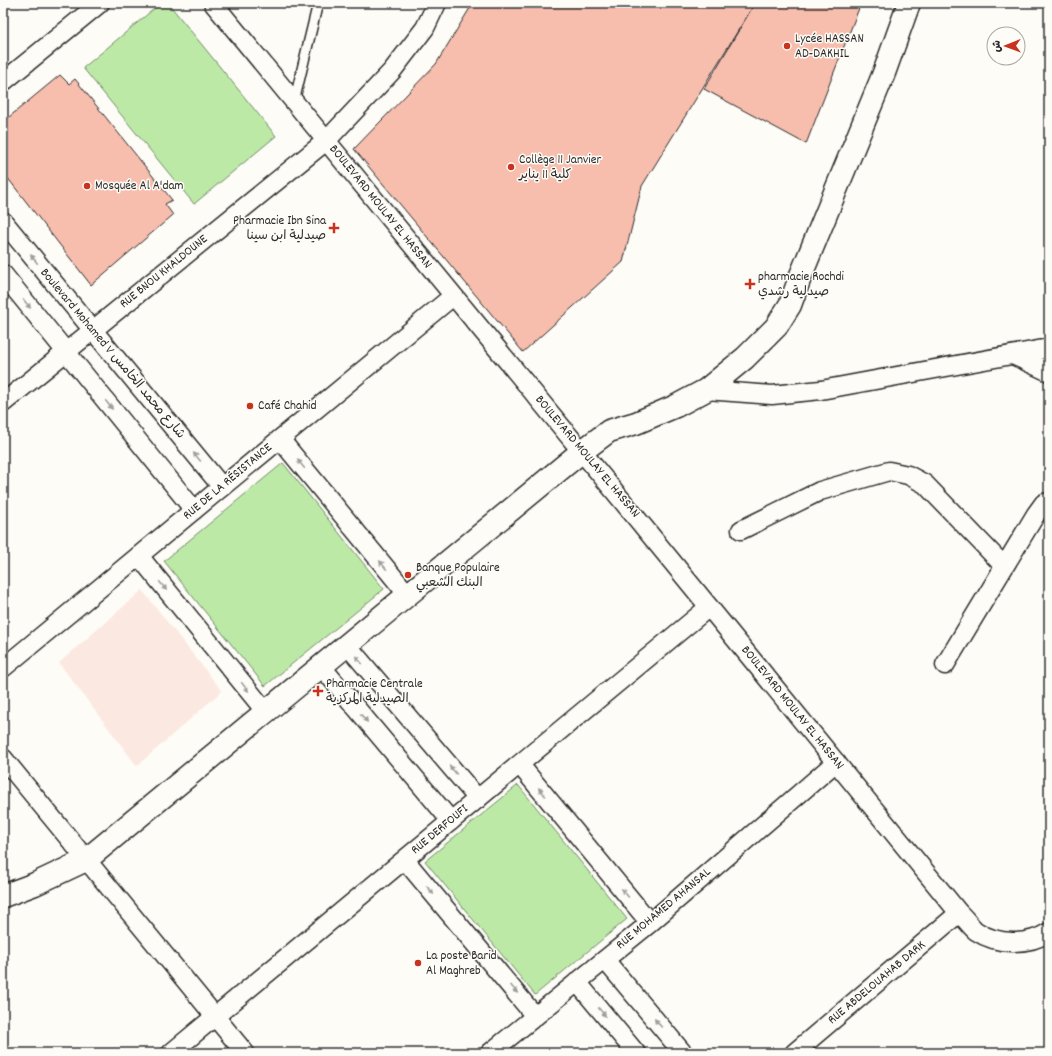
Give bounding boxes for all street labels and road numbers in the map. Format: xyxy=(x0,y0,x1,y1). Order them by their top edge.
street label: BOULEVARD MOULAY EL HASSAN xyxy=(324,141,436,273)
street label: RUE BNOU KHALDOUNE xyxy=(116,230,212,314)
street label: Boulevard Mohamed V شارع محمد الخامس xyxy=(35,265,189,443)
street label: BOULEVARD MOULAY EL HASSAN xyxy=(530,392,644,522)
street label: RUE DE LA RÉSISTANCE xyxy=(179,439,277,525)
street label: BOULEVARD MOULAY EL HASSAN xyxy=(736,642,848,774)
street label: RUE DERFOUFI xyxy=(407,800,473,860)
street label: RUE MOHAMED AHANSAL xyxy=(612,863,716,955)
street label: RUE ABDELOUAHAB DARK xyxy=(824,936,930,1030)

